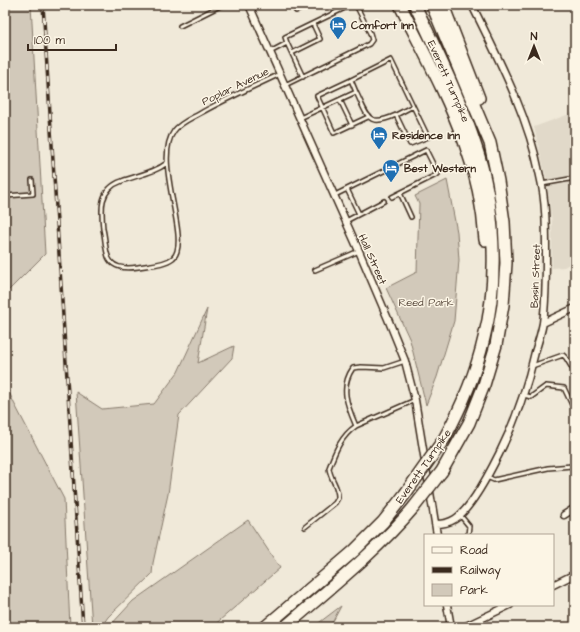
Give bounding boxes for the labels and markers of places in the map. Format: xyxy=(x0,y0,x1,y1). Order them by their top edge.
hotel icon: Comfort Inn xyxy=(328,15,348,40)
place label: Comfort Inn xyxy=(351,18,414,33)
hotel icon: Residence Inn xyxy=(369,125,389,150)
place label: Residence Inn xyxy=(392,128,461,143)
hotel icon: Best Western xyxy=(381,158,401,183)
place label: Best Western xyxy=(404,161,476,176)

